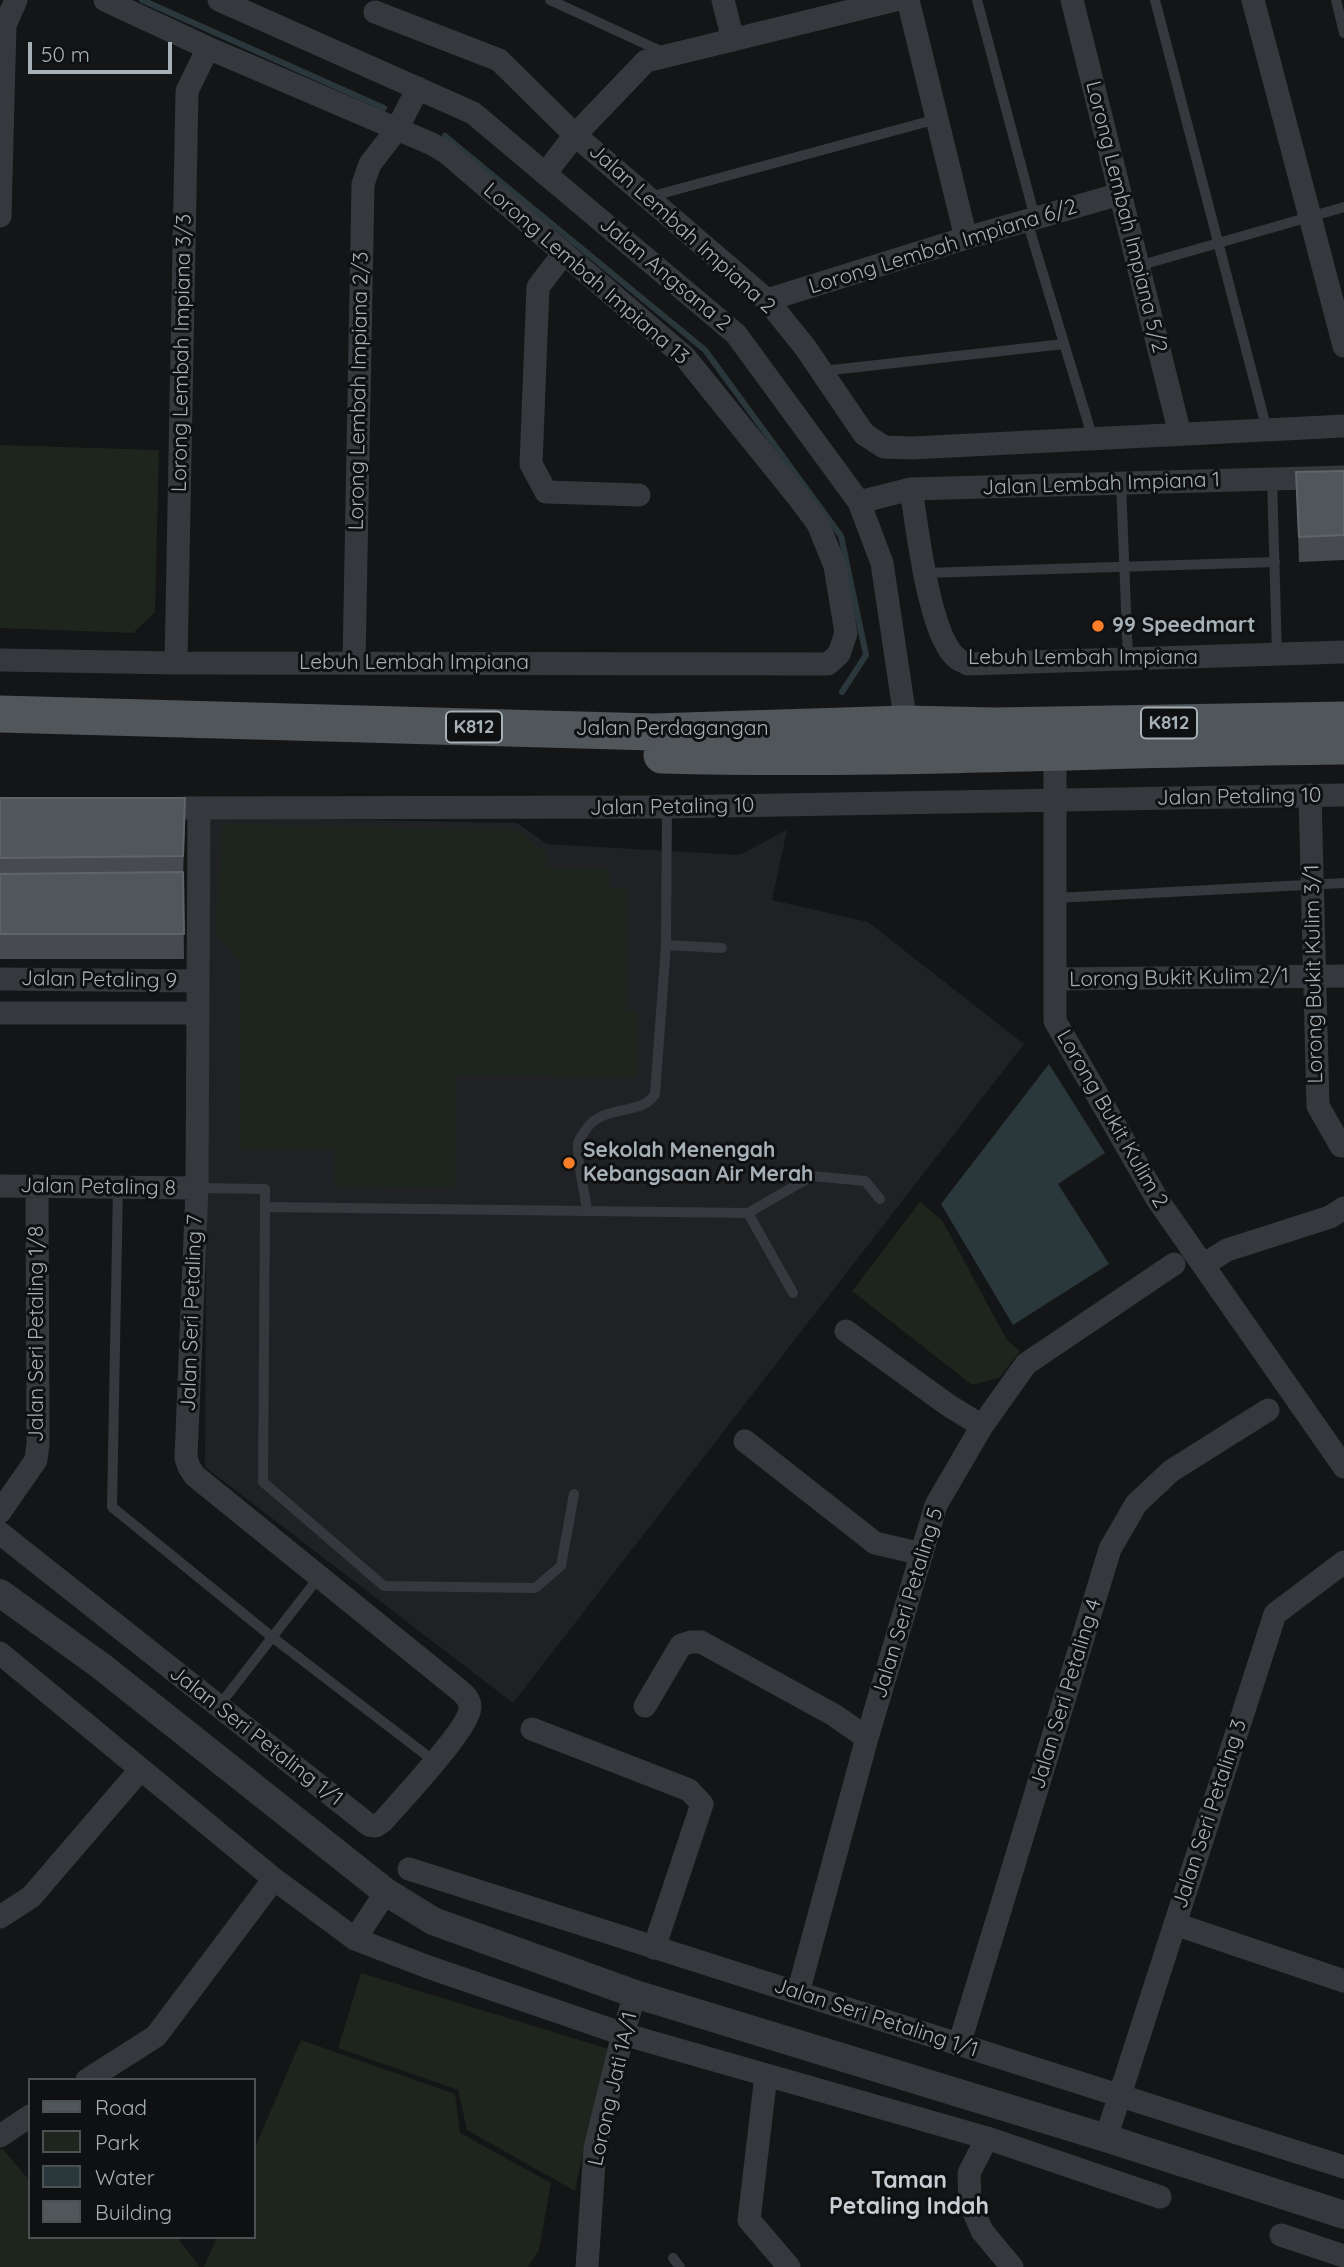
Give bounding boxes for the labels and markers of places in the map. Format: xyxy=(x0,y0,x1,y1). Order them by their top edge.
place label: 99 Speedmart xyxy=(1112,613,1256,639)
marker: 99 Speedmart xyxy=(1090,618,1106,634)
place label: Sekolah Menengah Kebangsaan Air Merah xyxy=(583,1138,813,1188)
marker: Sekolah Menengah Kebangsaan Air Merah xyxy=(561,1155,577,1171)

